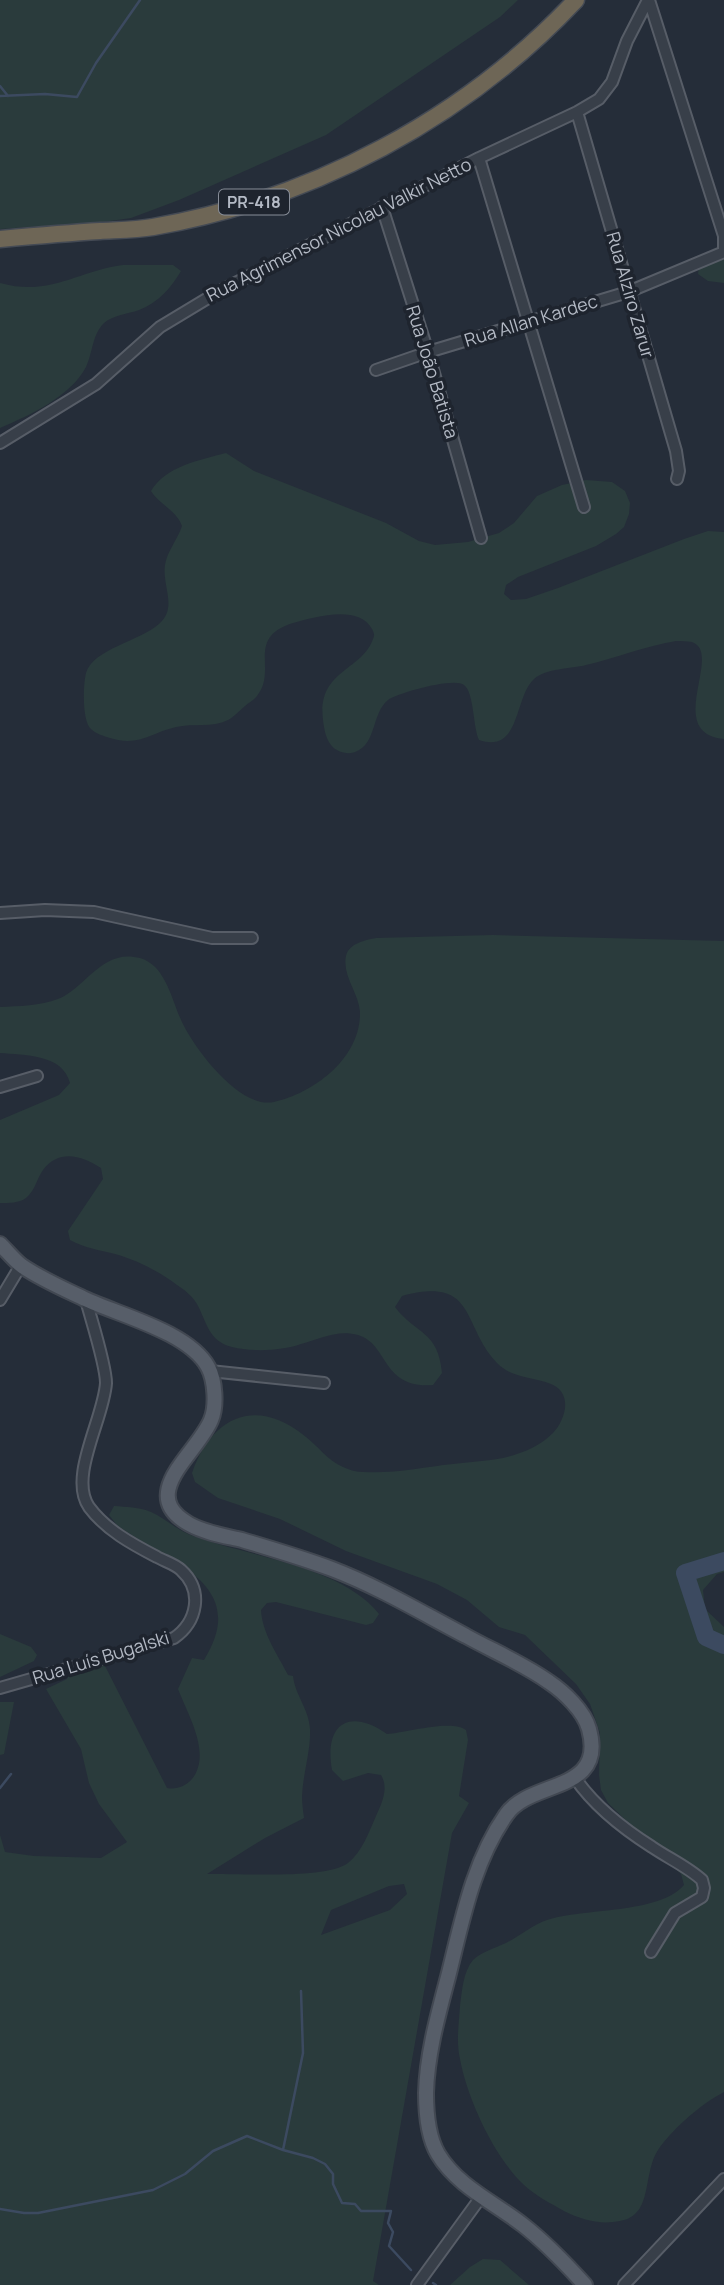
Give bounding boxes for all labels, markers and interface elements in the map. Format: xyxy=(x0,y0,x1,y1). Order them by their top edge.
street label: Rua Agrimensor Nicolau Valkir Netto xyxy=(202,152,475,307)
road number: PR-418 xyxy=(219,190,289,214)
street label: Rua Alziro Zarur xyxy=(601,229,661,361)
street label: Rua Allan Kardec xyxy=(461,288,600,352)
street label: Rua João Batista xyxy=(401,302,465,441)
street label: Rua Luís Bugalski xyxy=(29,1625,172,1689)

